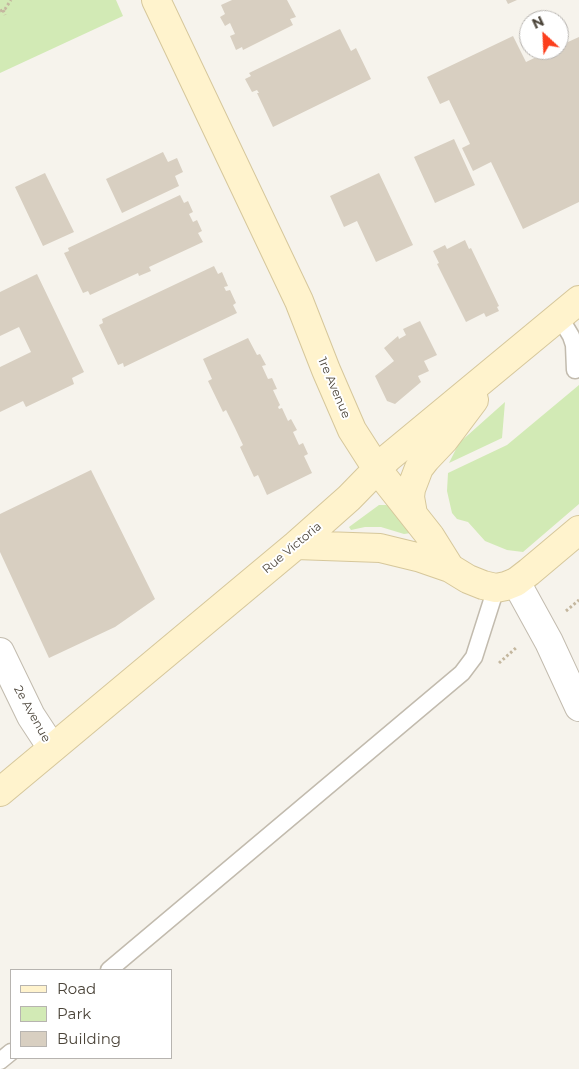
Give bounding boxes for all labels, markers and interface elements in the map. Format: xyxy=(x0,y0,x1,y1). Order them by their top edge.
north arrow xyxy=(519,10,569,60)
text: N xyxy=(529,12,547,33)
street label: 1re Avenue xyxy=(315,355,353,421)
street label: Rue Victoria xyxy=(260,519,324,577)
street label: 2e Avenue xyxy=(11,683,53,745)
legend xyxy=(10,969,172,1059)
text: Road xyxy=(57,979,96,998)
text: Park xyxy=(57,1004,91,1023)
text: Building xyxy=(57,1029,121,1048)

